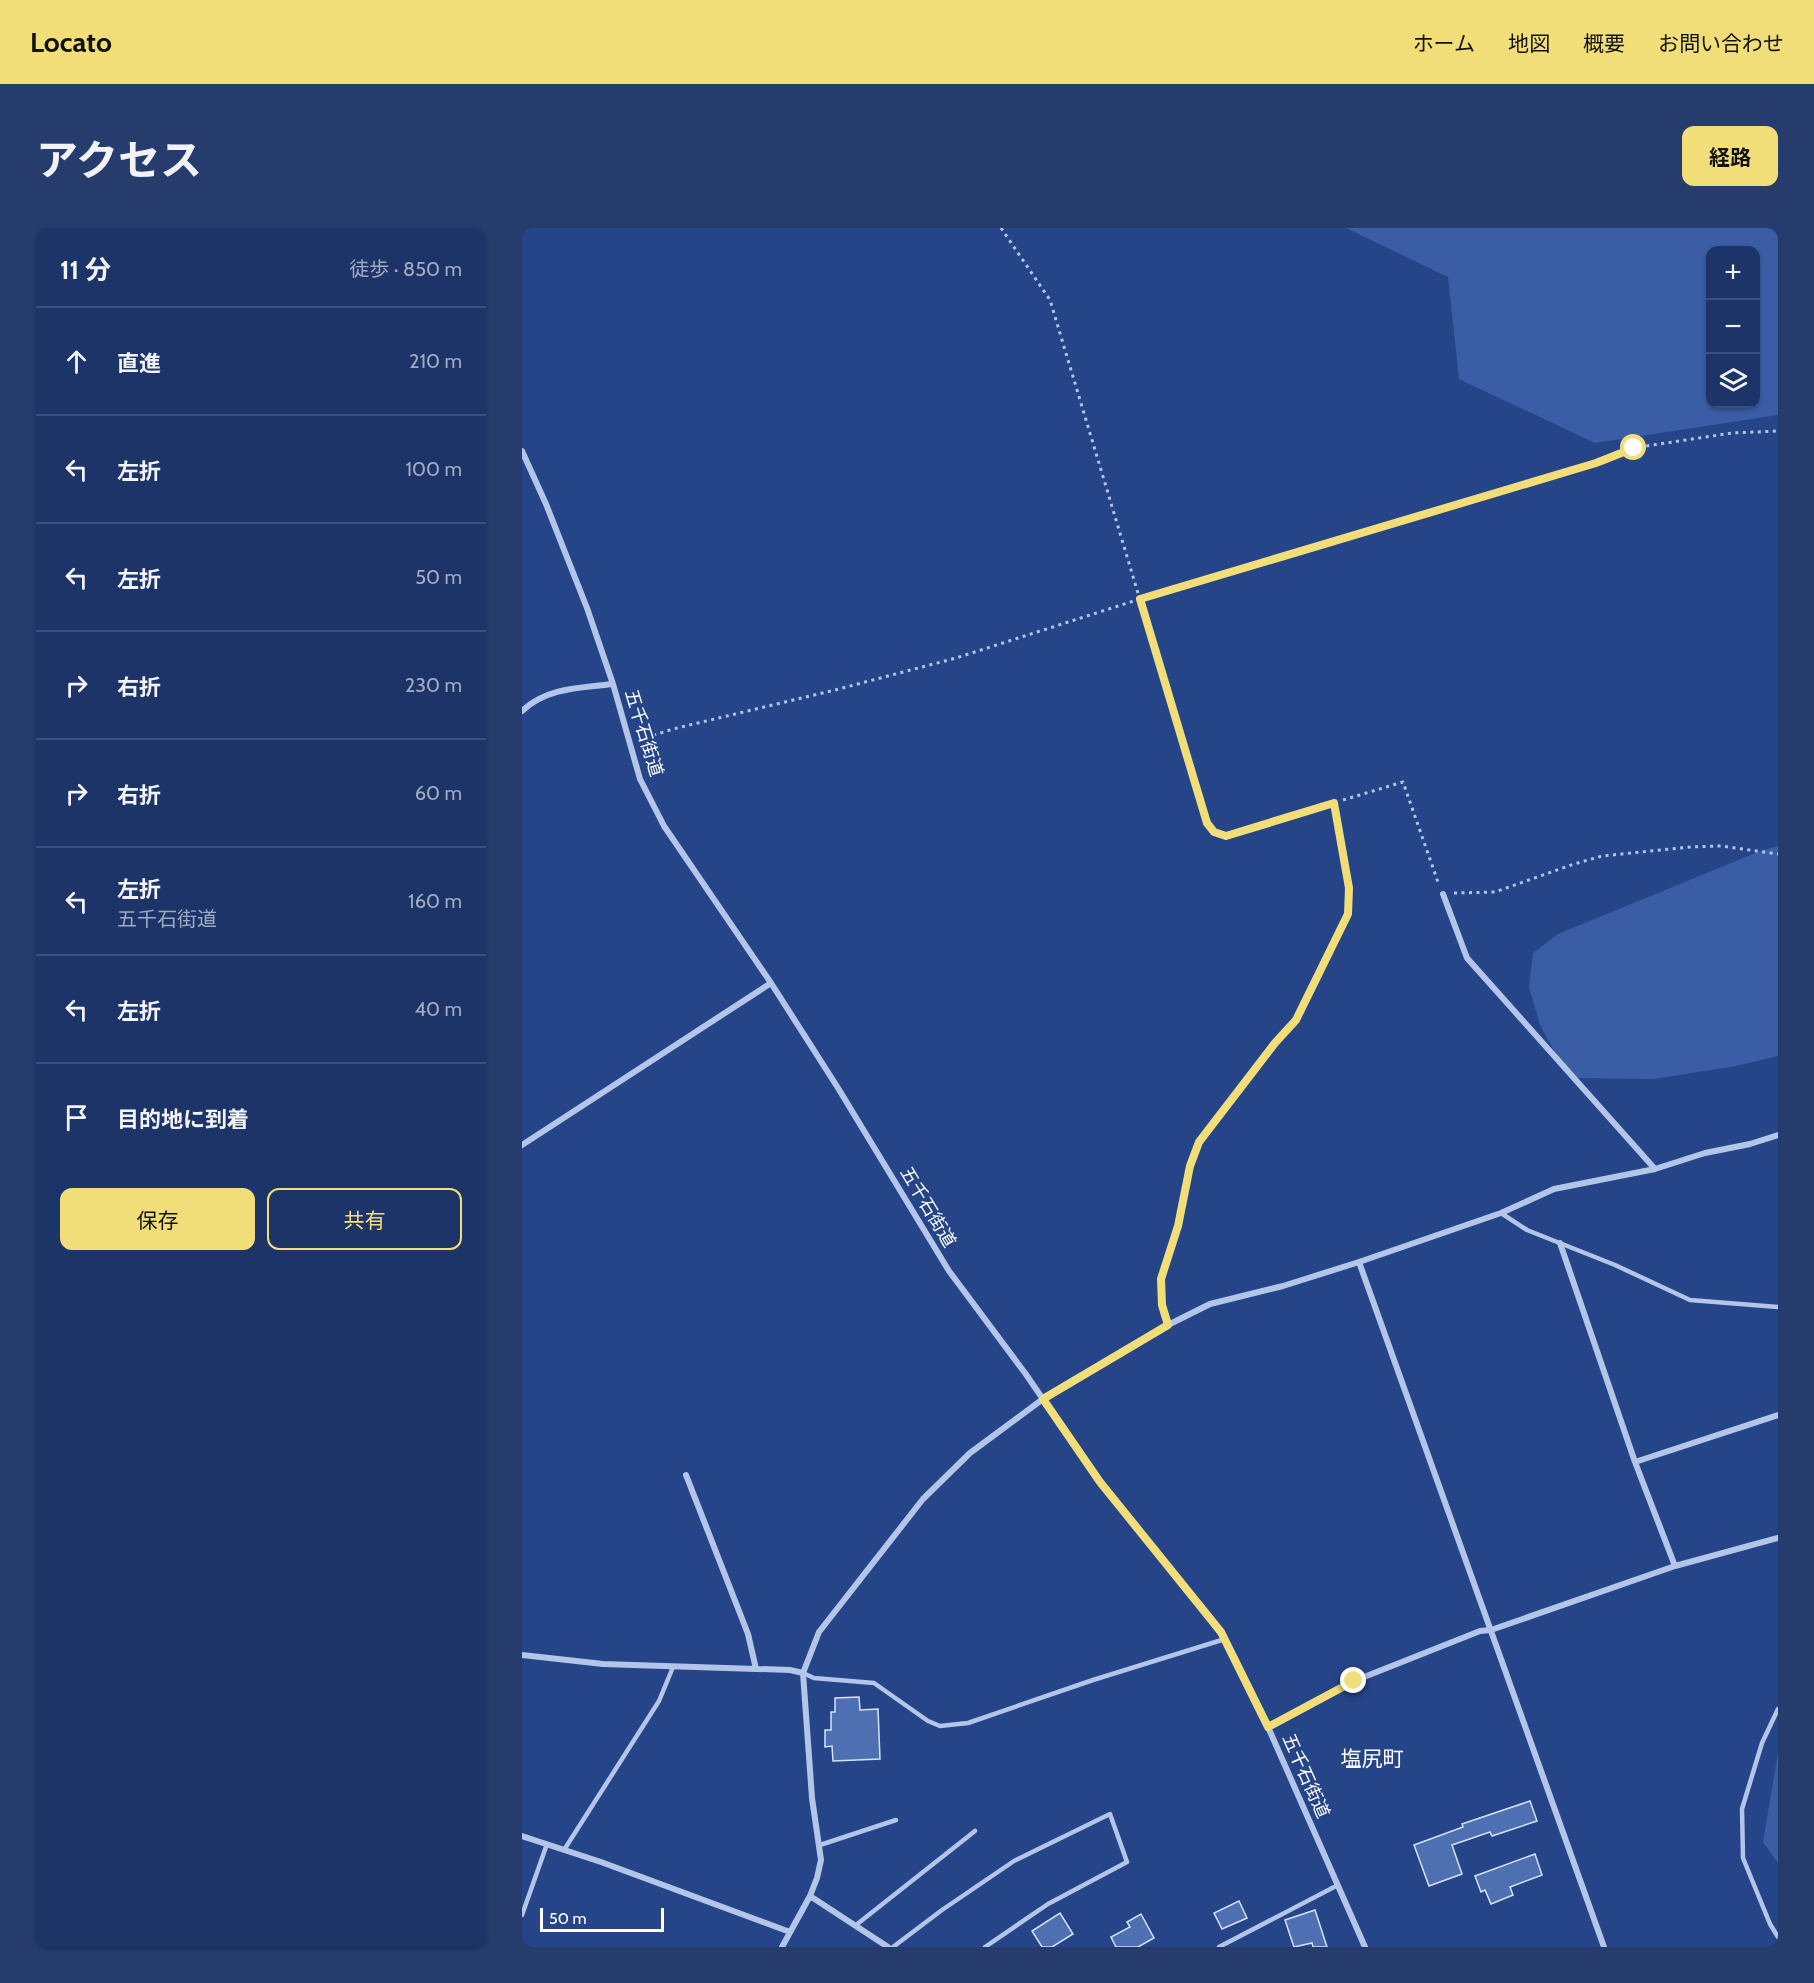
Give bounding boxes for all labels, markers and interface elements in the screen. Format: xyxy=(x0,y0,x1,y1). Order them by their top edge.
text: Locato xyxy=(30,25,112,59)
text: ホーム xyxy=(1413,31,1475,56)
text: 地図 xyxy=(1508,31,1550,56)
text: 概要 xyxy=(1583,31,1625,56)
text: お問い合わせ xyxy=(1658,31,1784,56)
button: 経路 xyxy=(1682,126,1778,186)
text: アクセス xyxy=(36,134,202,186)
map controls xyxy=(1706,246,1760,408)
button: + xyxy=(1706,246,1760,300)
text: 11 分 xyxy=(60,254,111,286)
text: 徒歩 · 850 m xyxy=(349,257,462,281)
button: − xyxy=(1706,300,1760,354)
icon: ahead xyxy=(60,345,93,378)
text: 210 m xyxy=(409,349,462,373)
text: 直進 xyxy=(117,350,161,377)
button: layers xyxy=(1706,354,1760,408)
route start xyxy=(1620,434,1646,460)
icon: left xyxy=(60,453,93,486)
text: 100 m xyxy=(406,457,462,481)
text: 左折 xyxy=(117,458,161,485)
icon: left xyxy=(60,561,93,594)
text: 50 m xyxy=(415,565,462,589)
text: 左折 xyxy=(117,566,161,593)
icon: right xyxy=(60,669,93,702)
text: 230 m xyxy=(405,673,462,697)
text: 右折 xyxy=(117,674,161,701)
street label: 五千石街道 xyxy=(620,687,668,779)
icon: right xyxy=(60,777,93,810)
text: 60 m xyxy=(415,781,462,805)
text: 右折 xyxy=(117,782,161,809)
text: 左折 xyxy=(117,876,161,903)
icon: left xyxy=(60,885,93,918)
text: 160 m xyxy=(408,889,462,913)
text: 五千石街道 xyxy=(117,907,217,931)
icon: left xyxy=(60,993,93,1026)
text: 40 m xyxy=(414,997,462,1021)
text: 左折 xyxy=(117,998,161,1025)
icon: arrive xyxy=(60,1101,93,1134)
text: 目的地に到着 xyxy=(117,1106,249,1133)
street label: 五千石街道 xyxy=(895,1163,961,1251)
button: 保存 xyxy=(60,1188,255,1250)
button: 共有 xyxy=(267,1188,462,1250)
route end xyxy=(1340,1667,1366,1693)
street label: 五千石街道 xyxy=(1278,1730,1334,1822)
district label: 塩尻町 xyxy=(1341,1746,1404,1771)
scale bar xyxy=(540,1905,664,1932)
text: 50 m xyxy=(549,1909,586,1928)

